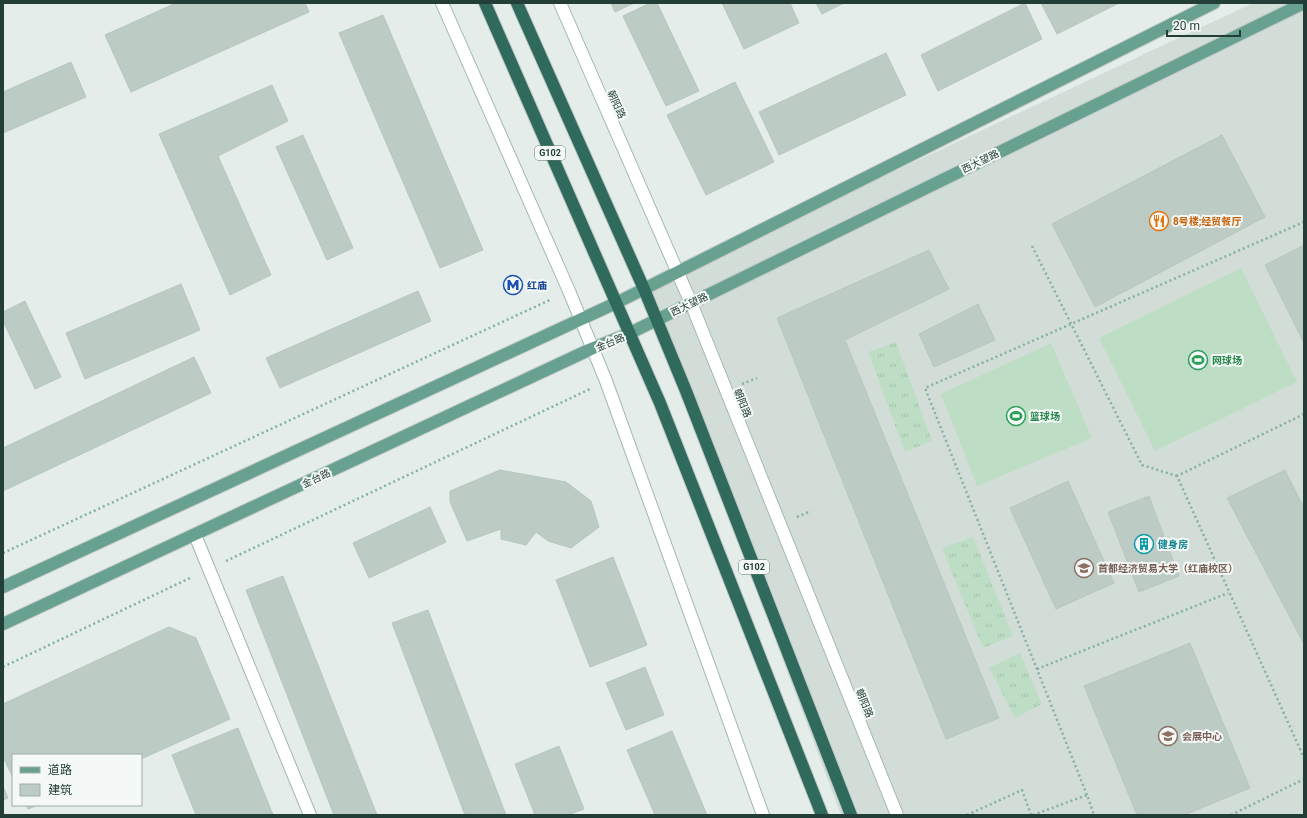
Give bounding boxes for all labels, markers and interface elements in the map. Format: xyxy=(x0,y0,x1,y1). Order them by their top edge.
scale bar xyxy=(1167,12,1240,38)
text: 20 m xyxy=(1173,19,1200,33)
street label: 朝阳路 xyxy=(605,88,628,120)
road number: G102 xyxy=(535,146,565,160)
street label: 西大望路 xyxy=(960,148,1001,175)
restaurant icon: 8号楼;经贸餐厅 xyxy=(1148,210,1170,232)
place label: 8号楼;经贸餐厅 xyxy=(1173,216,1241,227)
metro station icon: 红庙 xyxy=(502,274,524,296)
place label: 红庙 xyxy=(527,280,547,291)
street label: 西大望路 xyxy=(669,291,710,318)
street label: 金台路 xyxy=(594,332,626,353)
sports icon: 网球场 xyxy=(1187,349,1209,371)
place label: 网球场 xyxy=(1212,355,1242,366)
street label: 朝阳路 xyxy=(732,387,753,419)
sports icon: 篮球场 xyxy=(1005,405,1027,427)
place label: 篮球场 xyxy=(1030,411,1060,422)
street label: 金台路 xyxy=(300,467,332,490)
building icon: 健身房 xyxy=(1133,533,1155,555)
place label: 健身房 xyxy=(1158,539,1188,550)
school or university icon: 首都经济贸易大学（红庙校区） xyxy=(1073,557,1095,579)
road number: G102 xyxy=(739,560,769,574)
place label: 首都经济贸易大学（红庙校区） xyxy=(1098,562,1238,574)
street label: 朝阳路 xyxy=(854,687,875,719)
school or university icon: 会展中心 xyxy=(1157,725,1179,747)
place label: 会展中心 xyxy=(1182,731,1222,742)
legend xyxy=(12,754,142,806)
text: 道路 xyxy=(48,763,72,777)
text: 建筑 xyxy=(48,783,72,797)

